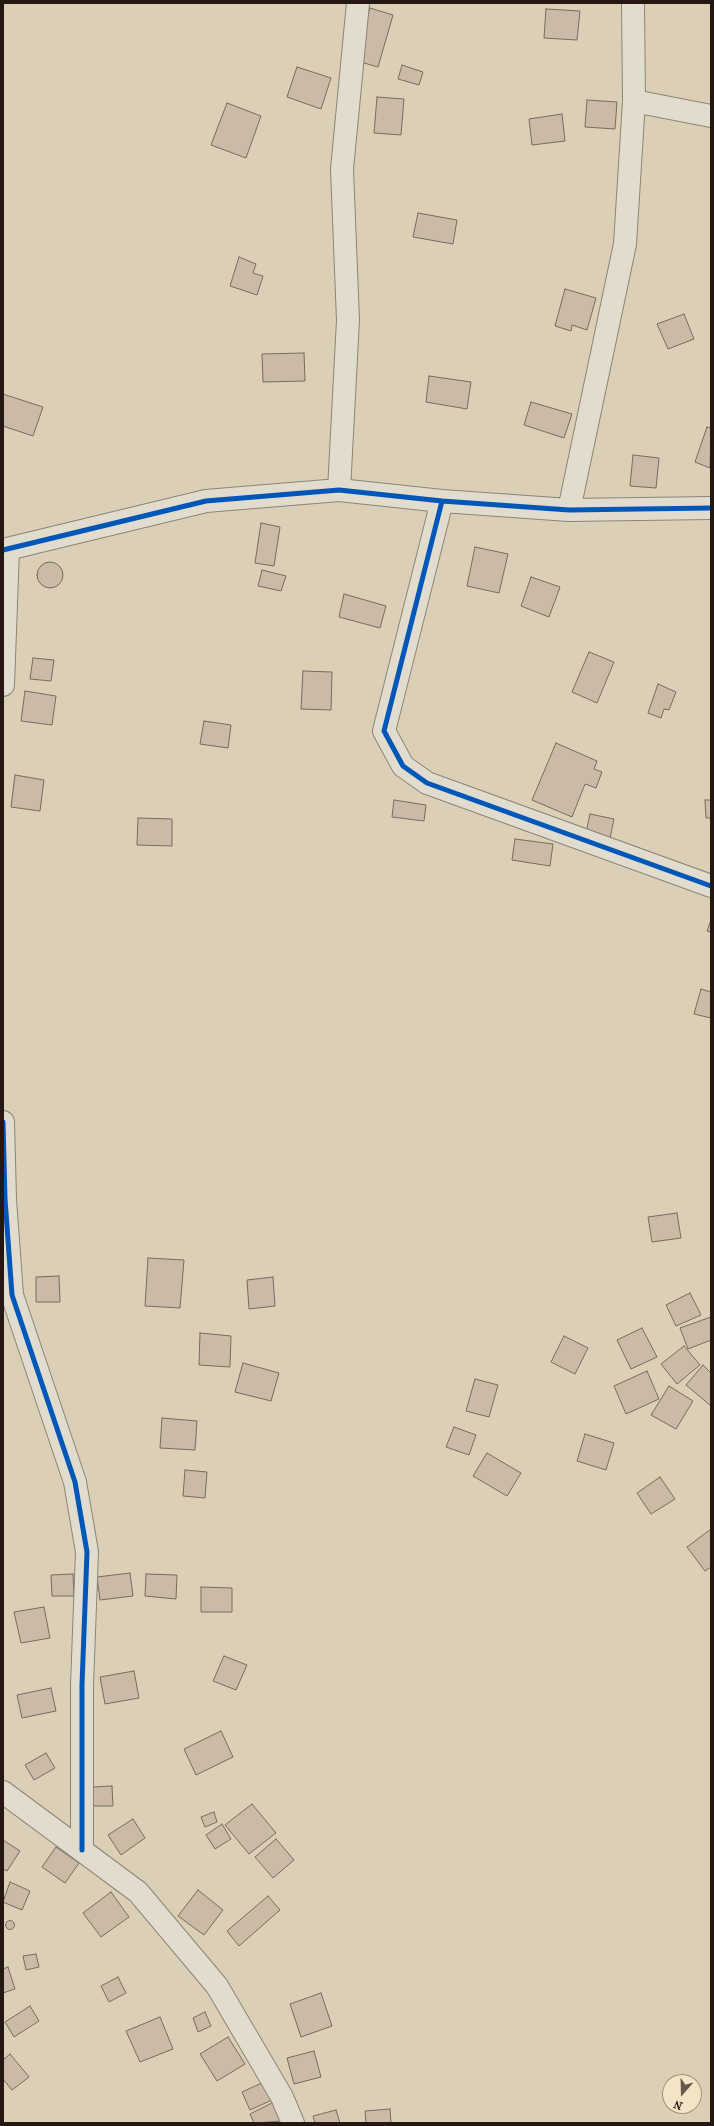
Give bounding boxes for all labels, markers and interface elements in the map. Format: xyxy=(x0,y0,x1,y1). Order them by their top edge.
north arrow xyxy=(662,2074,702,2114)
text: N xyxy=(672,2097,684,2112)

